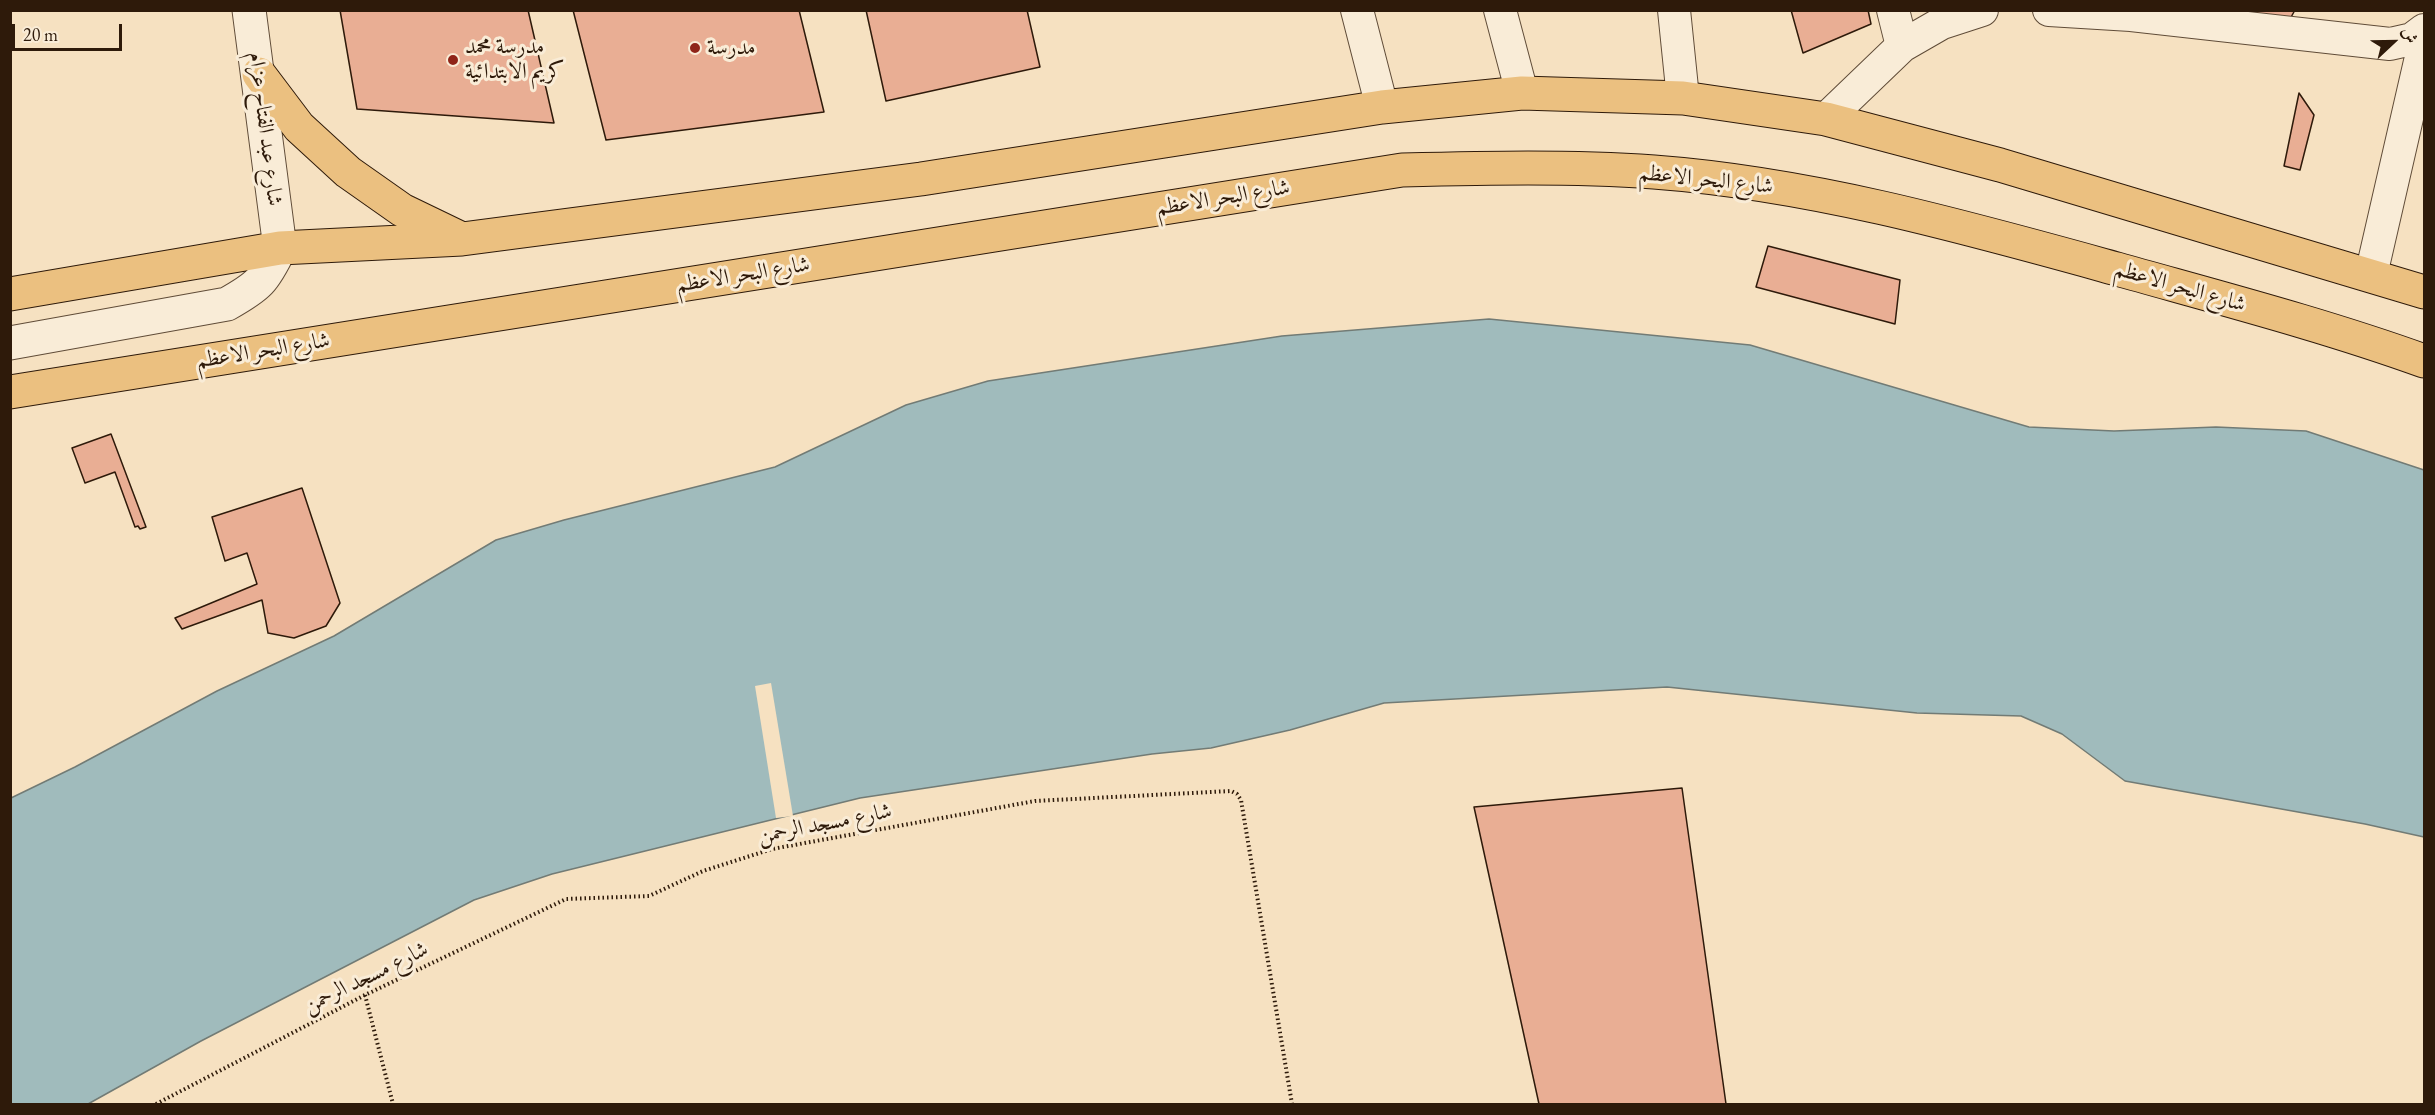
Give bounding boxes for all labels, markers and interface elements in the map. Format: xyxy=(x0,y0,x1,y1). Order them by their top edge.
scale bar xyxy=(15,12,124,50)
north arrow xyxy=(2363,12,2423,72)
text: 20 m xyxy=(23,23,58,46)
text: ش xyxy=(2397,24,2423,46)
place label: مدرسة محمد كريم الابتدائية xyxy=(465,34,565,86)
place label: مدرسة xyxy=(707,35,756,61)
marker: مدرسة xyxy=(688,41,702,55)
street label: شارع عبد الفتاح عزام xyxy=(242,50,288,208)
marker: مدرسة محمد كريم الابتدائية xyxy=(446,53,460,67)
street label: شارع البحر الاعظم xyxy=(1638,160,1774,200)
street label: شارع البحر الاعظم xyxy=(1154,174,1292,222)
street label: شارع البحر الاعظم xyxy=(674,251,812,299)
street label: شارع البحر الاعظم xyxy=(2112,256,2248,318)
street label: شارع البحر الاعظم xyxy=(194,327,332,375)
street label: شارع مسجد الرحمن xyxy=(756,798,894,850)
street label: شارع مسجد الرحمن xyxy=(299,936,433,1020)

